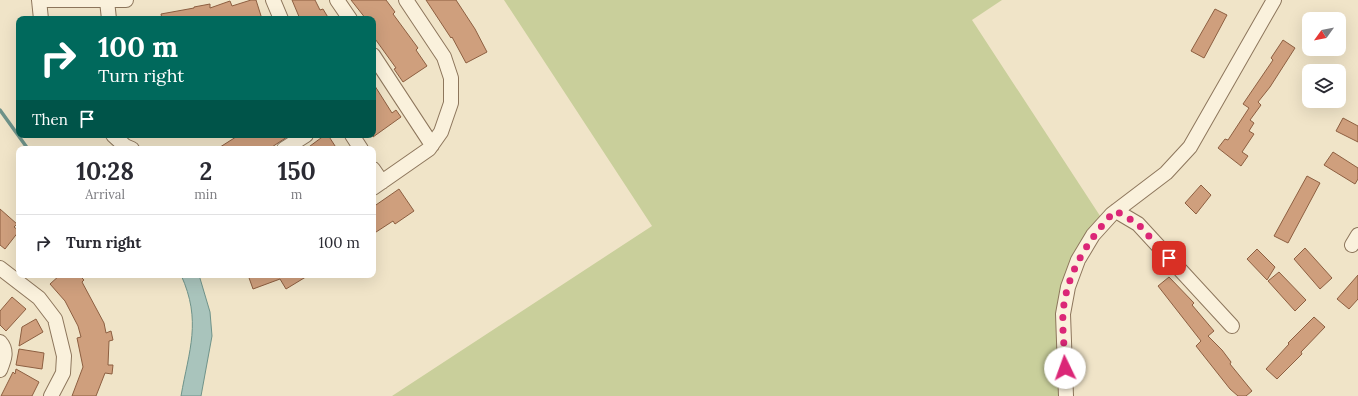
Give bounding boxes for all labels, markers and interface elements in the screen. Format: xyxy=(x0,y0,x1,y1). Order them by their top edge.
north arrow xyxy=(1302,12,1346,56)
map controls xyxy=(1302,12,1346,108)
text: 100 m xyxy=(98,29,178,65)
icon: right xyxy=(32,32,84,84)
text: Turn right xyxy=(98,64,184,87)
button: layers xyxy=(1302,64,1346,108)
icon: arrive xyxy=(76,108,98,130)
text: Then xyxy=(32,110,68,129)
text: 10:28 xyxy=(76,156,134,187)
text: 2 xyxy=(199,156,212,187)
text: 150 xyxy=(278,156,316,187)
text: Arrival xyxy=(85,186,125,203)
text: min xyxy=(194,186,217,203)
text: m xyxy=(291,186,302,203)
icon: right xyxy=(32,232,54,254)
text: Turn right xyxy=(66,233,142,252)
text: 100 m xyxy=(319,233,360,252)
pin xyxy=(1152,241,1186,275)
icon: arrive xyxy=(1158,247,1180,269)
position arrow xyxy=(1044,347,1086,389)

